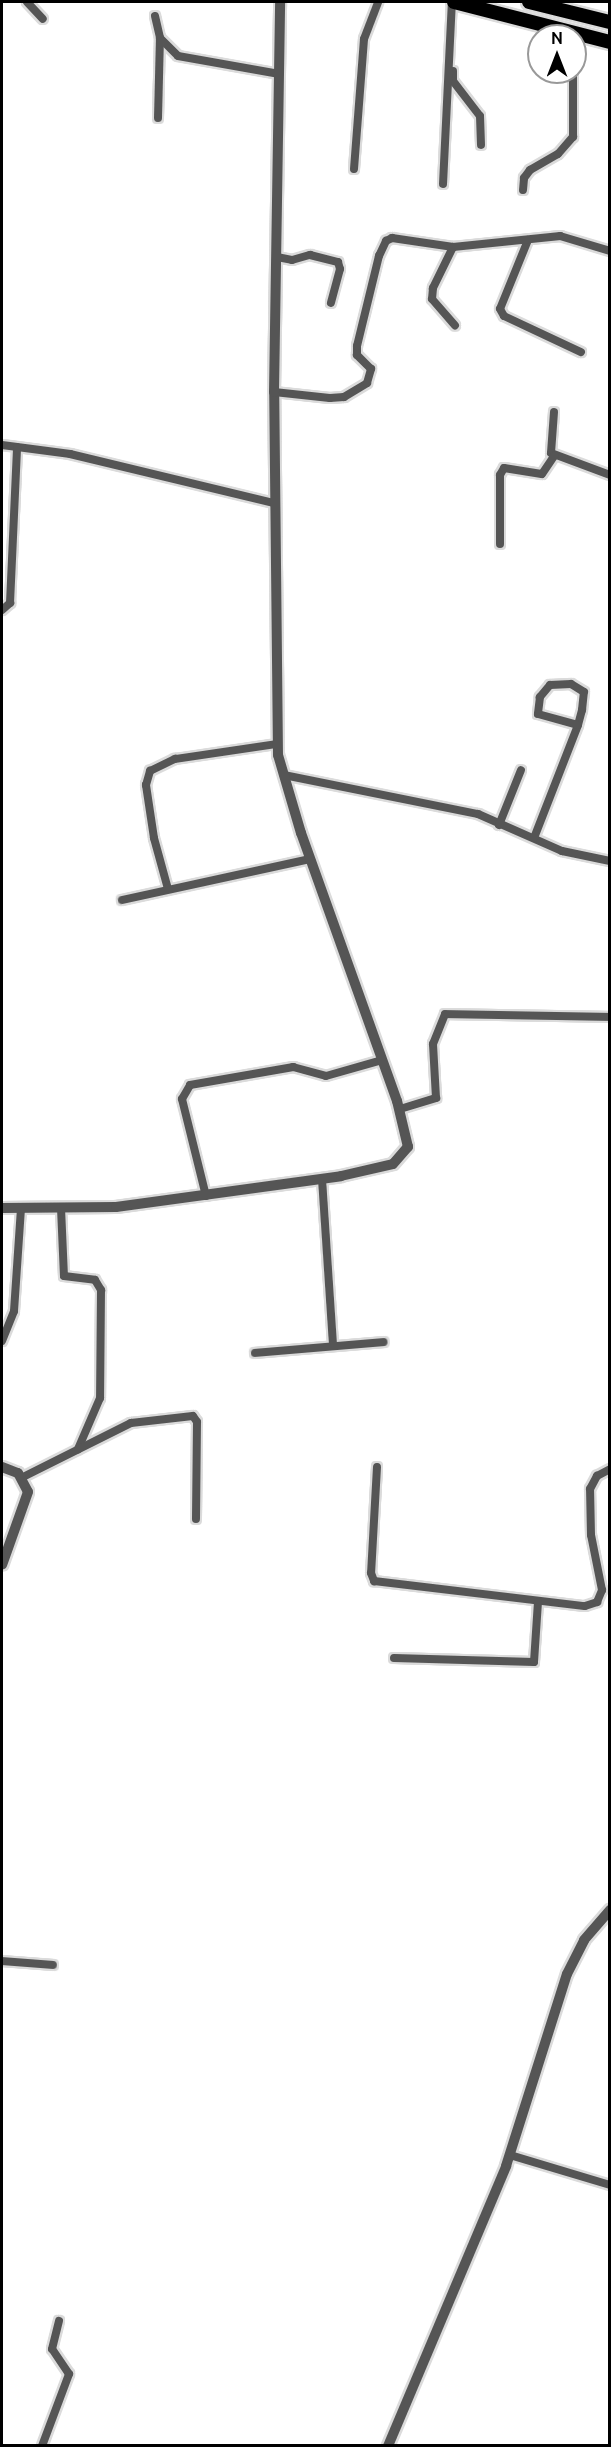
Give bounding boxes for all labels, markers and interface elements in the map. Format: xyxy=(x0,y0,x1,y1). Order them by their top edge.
north arrow xyxy=(527,24,587,84)
text: N xyxy=(551,29,563,47)

